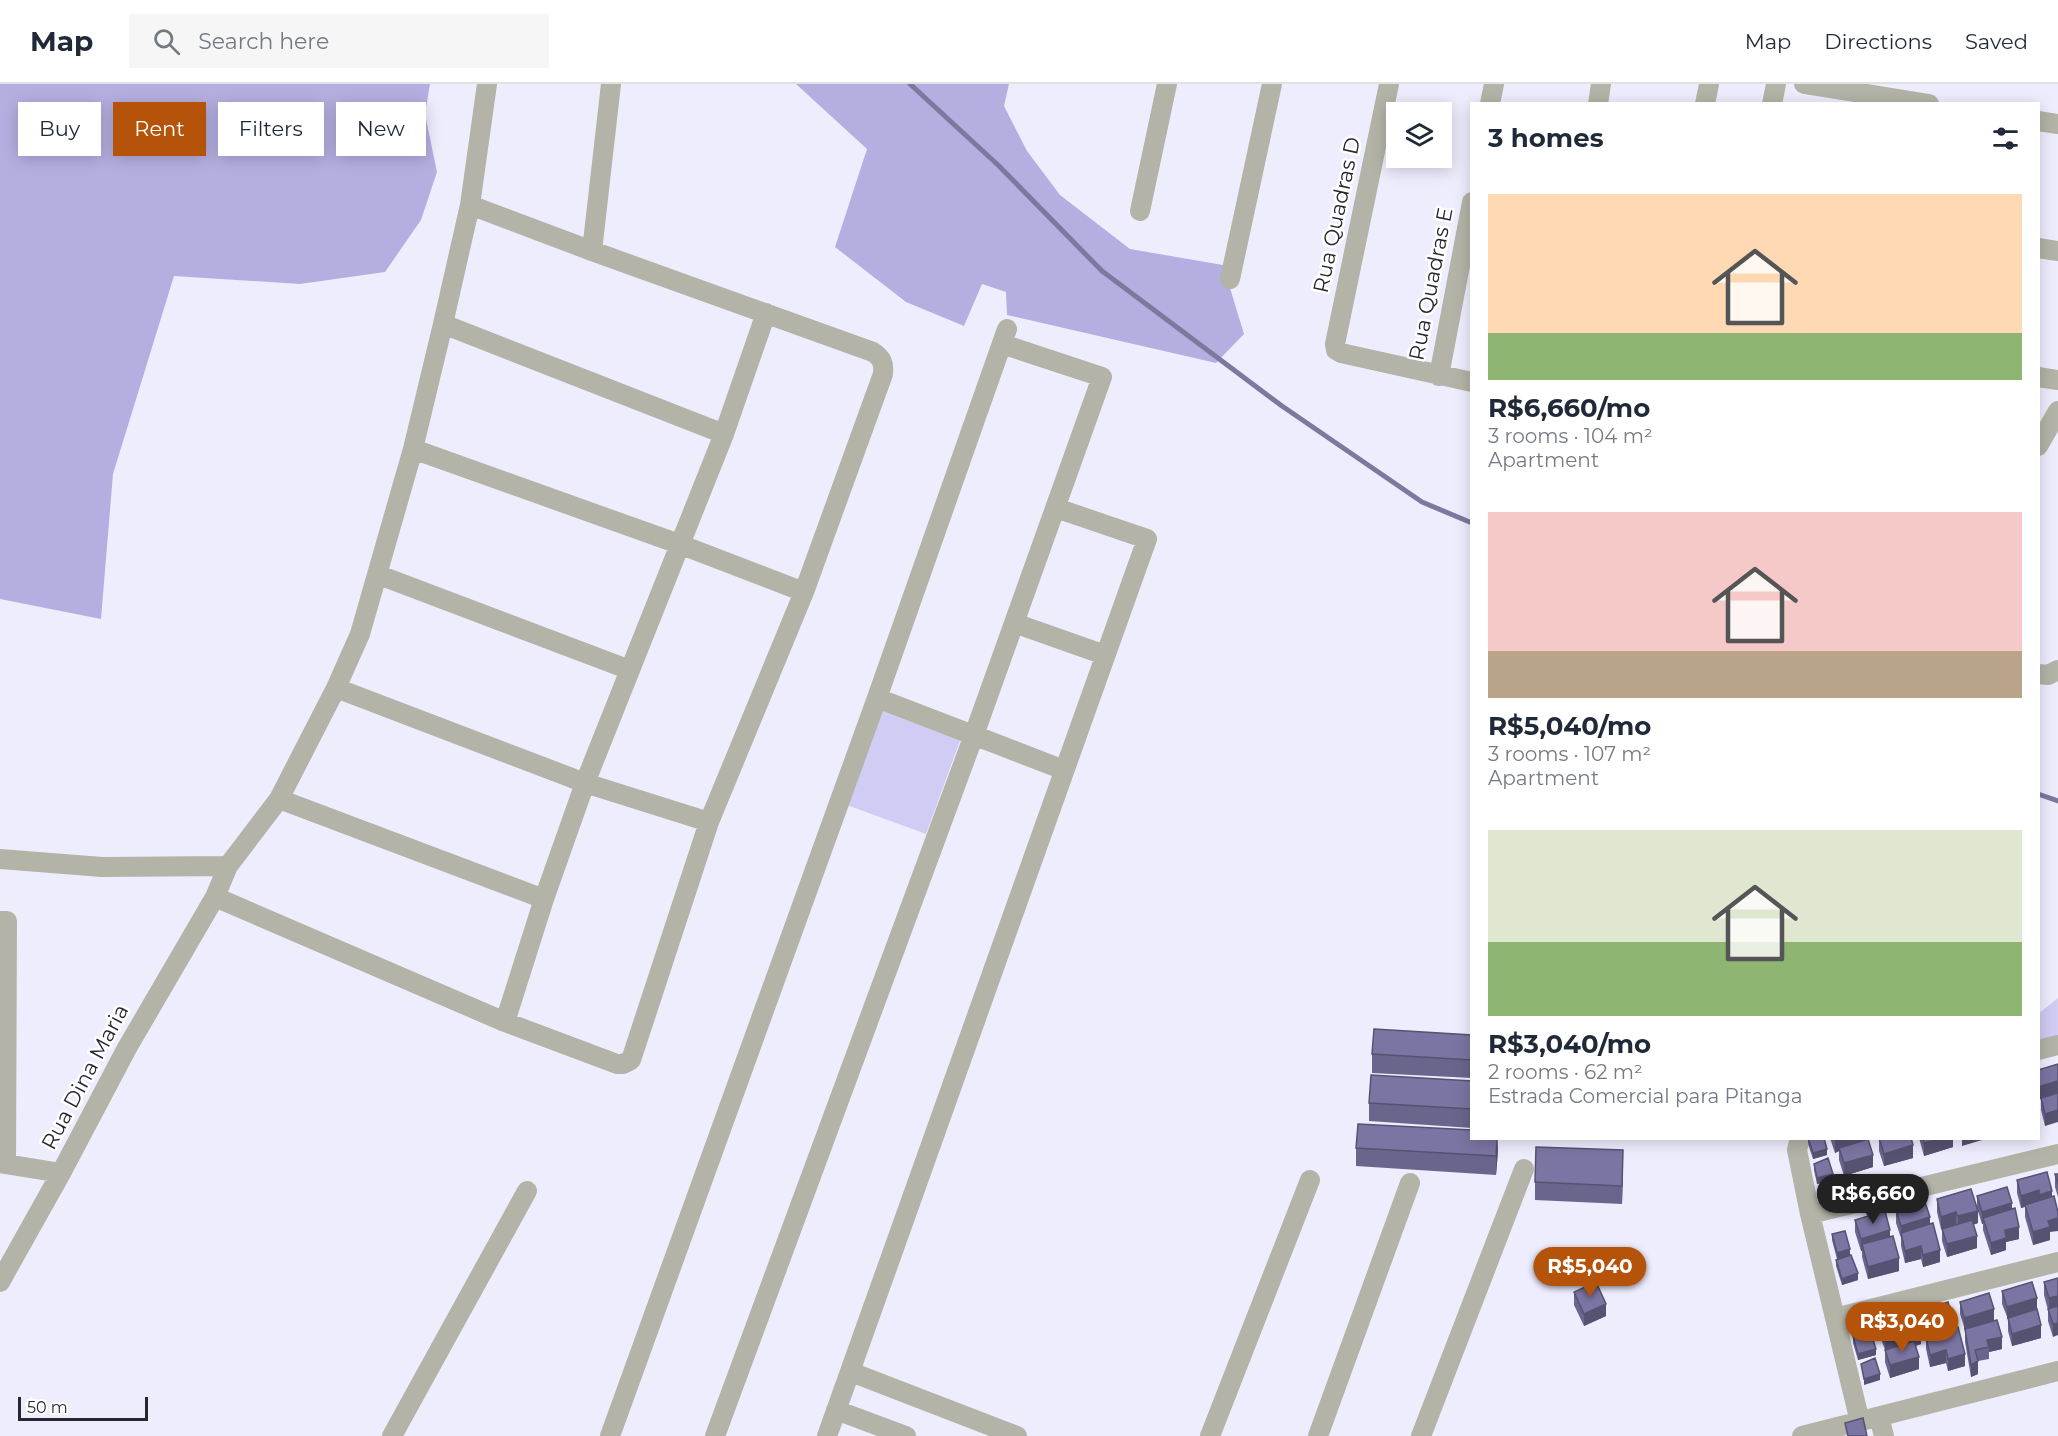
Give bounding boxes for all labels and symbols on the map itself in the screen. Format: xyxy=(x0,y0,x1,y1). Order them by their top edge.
street label: Rua Quadras D xyxy=(1308,135,1365,295)
street label: Rua Quadras E xyxy=(1403,205,1458,363)
street label: Rua Dina Maria xyxy=(36,1000,133,1154)
pin: R$6,660 xyxy=(1818,1174,1928,1225)
pin: R$5,040 xyxy=(1535,1247,1645,1298)
pin: R$3,040 xyxy=(1847,1302,1957,1353)
scale bar xyxy=(18,1394,148,1422)

